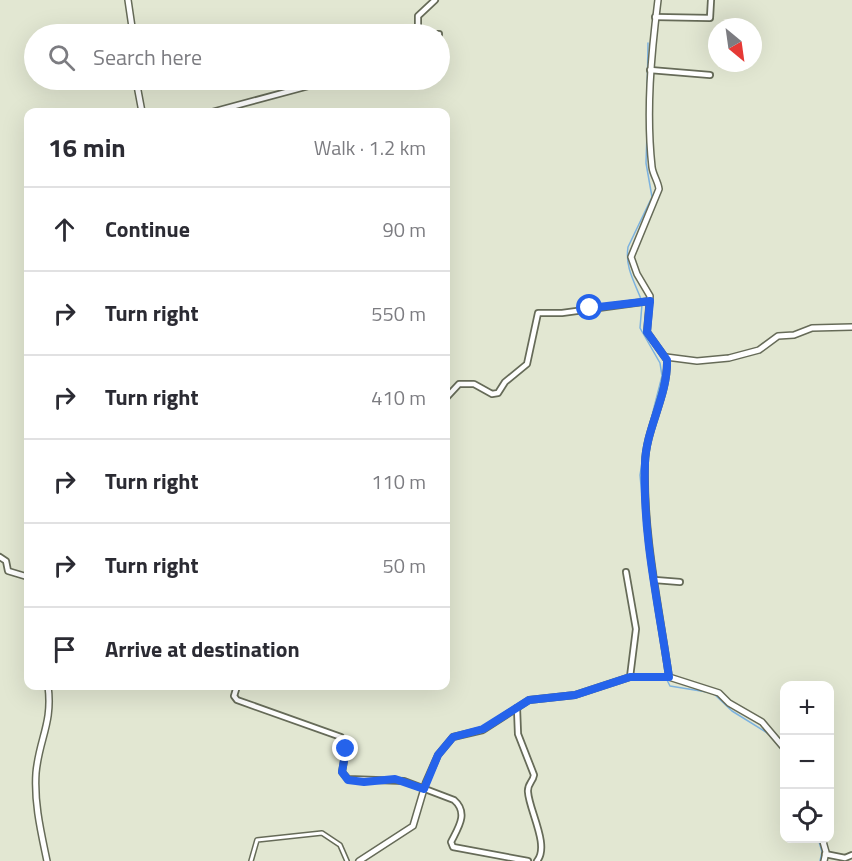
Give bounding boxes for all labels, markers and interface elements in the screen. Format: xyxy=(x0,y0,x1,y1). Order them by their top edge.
north arrow xyxy=(708,18,762,72)
search box xyxy=(24,24,450,90)
text: Search here xyxy=(93,40,202,74)
icon: search xyxy=(45,41,78,74)
text: 16 min xyxy=(48,128,126,167)
text: Walk · 1.2 km xyxy=(314,132,426,163)
text: Continue xyxy=(105,212,190,246)
icon: ahead xyxy=(48,213,81,246)
text: 90 m xyxy=(382,214,426,245)
route start xyxy=(576,294,602,320)
text: Turn right xyxy=(105,296,199,330)
icon: right xyxy=(48,297,81,330)
text: 550 m xyxy=(371,298,426,329)
text: Turn right xyxy=(105,380,199,414)
icon: right xyxy=(48,381,81,414)
text: 410 m xyxy=(371,382,426,413)
text: Turn right xyxy=(105,464,199,498)
icon: right xyxy=(48,465,81,498)
text: 110 m xyxy=(371,466,426,497)
text: Turn right xyxy=(105,548,199,582)
icon: right xyxy=(48,549,81,582)
text: 50 m xyxy=(382,550,426,581)
text: Arrive at destination xyxy=(105,632,300,666)
icon: arrive xyxy=(48,633,81,666)
map controls xyxy=(780,681,834,843)
button: + xyxy=(780,681,834,735)
route end xyxy=(332,735,358,761)
button: − xyxy=(780,735,834,789)
button: locate xyxy=(780,789,834,843)

